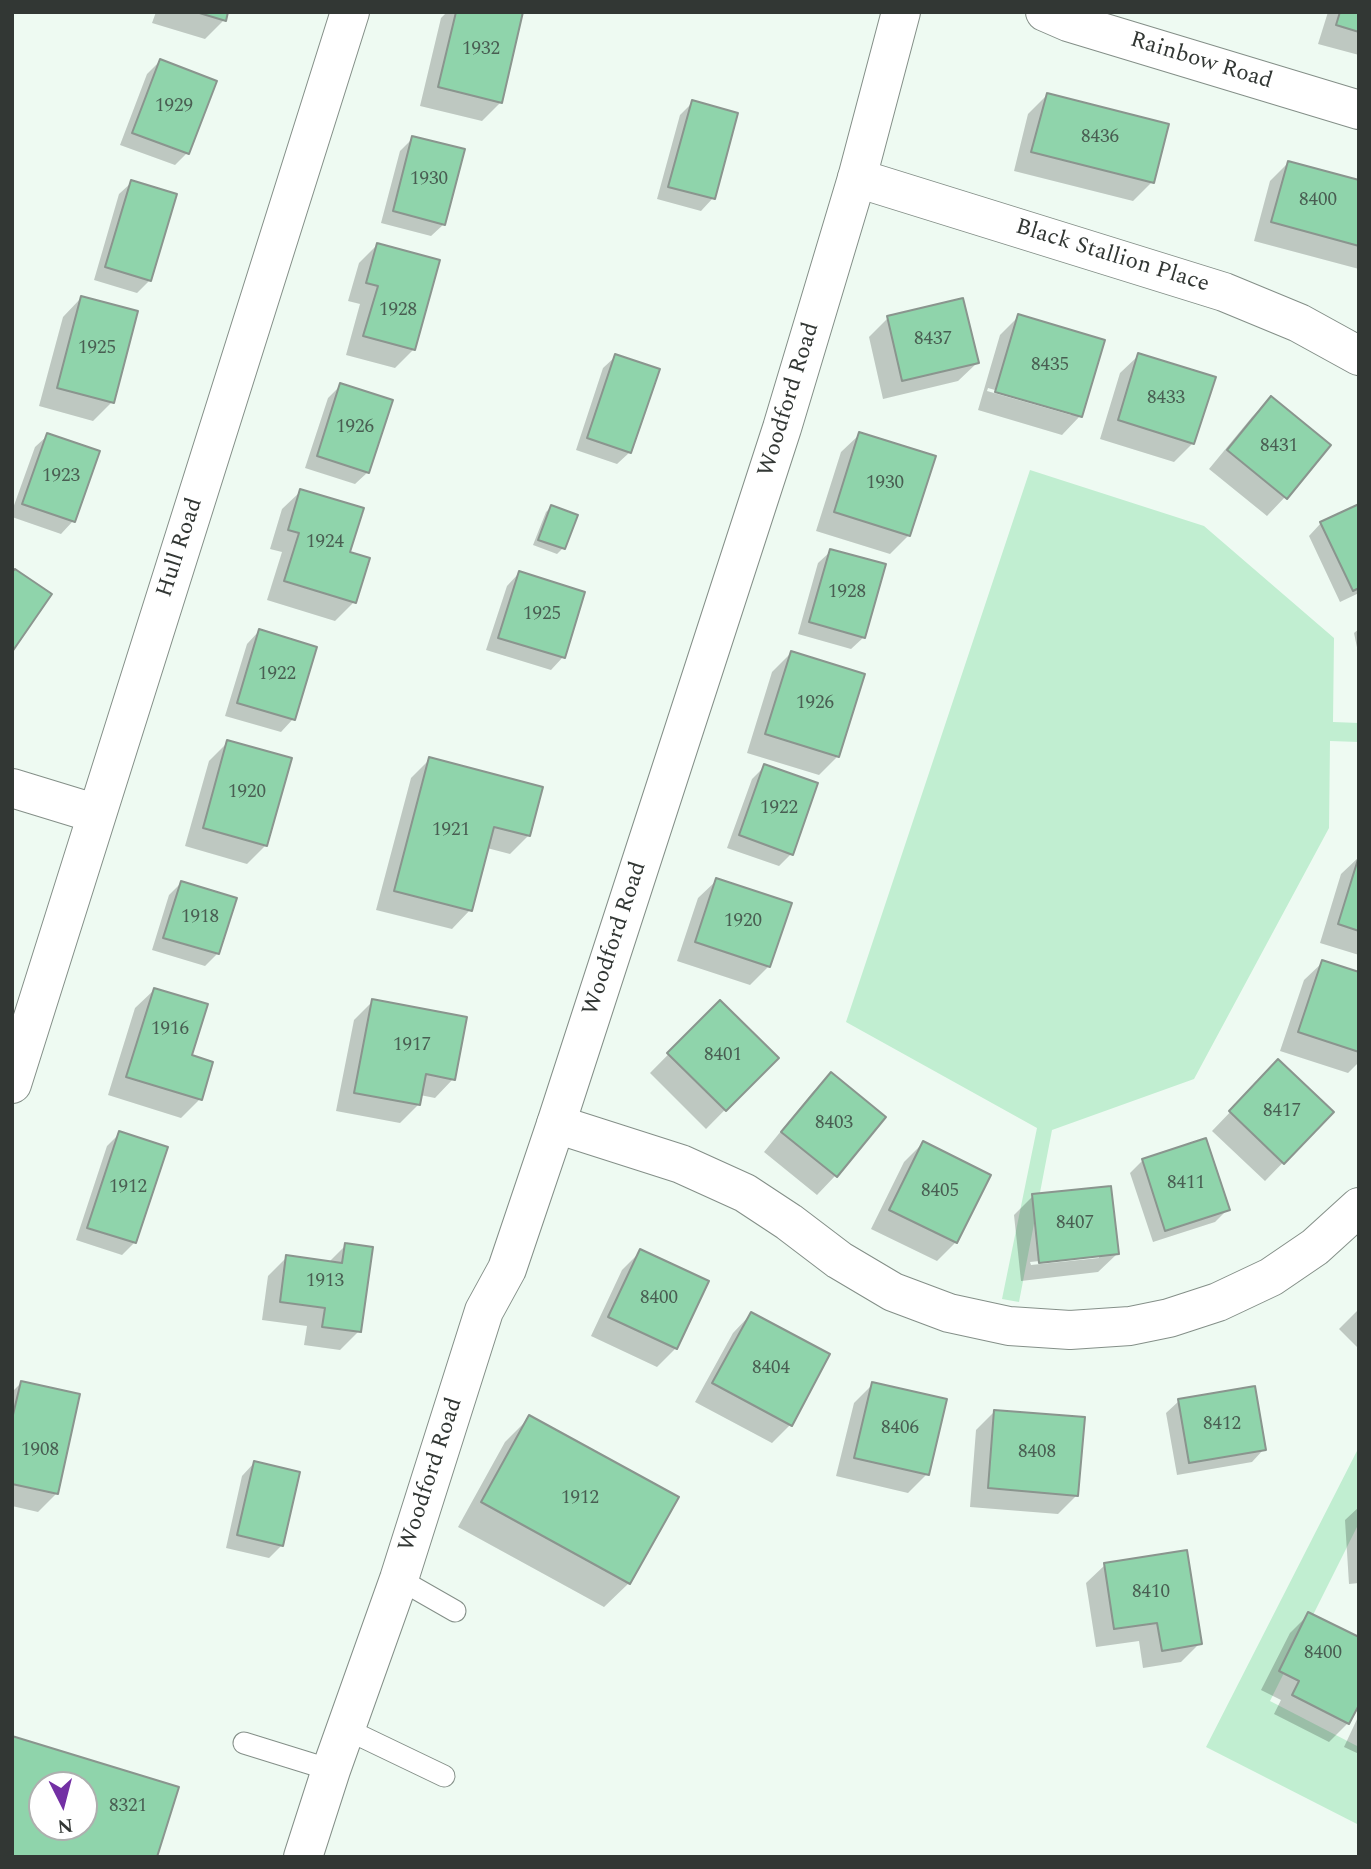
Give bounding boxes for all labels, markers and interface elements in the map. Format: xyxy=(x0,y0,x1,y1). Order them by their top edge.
street label: Rainbow Road xyxy=(1127,27,1275,97)
house number: 1932 xyxy=(462,39,500,61)
house number: 1929 xyxy=(155,96,193,118)
house number: 8436 xyxy=(1081,127,1119,149)
house number: 1930 xyxy=(410,169,448,191)
house number: 8400 xyxy=(1299,190,1337,212)
street label: Black Stallion Place xyxy=(1012,214,1212,300)
house number: 1928 xyxy=(379,300,417,322)
street label: Woodford Road xyxy=(753,320,827,480)
house number: 8437 xyxy=(914,329,952,351)
house number: 1925 xyxy=(78,338,116,360)
house number: 8435 xyxy=(1031,355,1069,377)
house number: 8433 xyxy=(1147,388,1185,410)
house number: 1926 xyxy=(336,417,374,439)
house number: 8431 xyxy=(1260,436,1298,458)
house number: 1923 xyxy=(42,466,80,488)
house number: 1930 xyxy=(866,473,904,495)
street label: Hull Road xyxy=(152,495,210,601)
house number: 1924 xyxy=(306,532,344,554)
house number: 1928 xyxy=(828,582,866,604)
house number: 1925 xyxy=(523,604,561,626)
house number: 1922 xyxy=(258,664,296,686)
house number: 1926 xyxy=(796,693,834,715)
house number: 1920 xyxy=(228,782,266,804)
house number: 1922 xyxy=(760,798,798,820)
house number: 1921 xyxy=(432,820,470,842)
street label: Woodford Road xyxy=(578,859,654,1019)
house number: 1918 xyxy=(181,907,219,929)
house number: 1920 xyxy=(724,911,762,933)
house number: 1916 xyxy=(151,1019,189,1041)
house number: 1917 xyxy=(393,1035,431,1057)
house number: 8401 xyxy=(704,1045,742,1067)
house number: 8417 xyxy=(1263,1101,1301,1123)
house number: 8403 xyxy=(815,1113,853,1135)
house number: 8411 xyxy=(1167,1173,1205,1195)
house number: 1912 xyxy=(109,1177,147,1199)
house number: 8405 xyxy=(921,1181,959,1203)
house number: 8407 xyxy=(1056,1213,1094,1235)
house number: 1913 xyxy=(306,1271,344,1293)
house number: 8400 xyxy=(640,1288,678,1310)
house number: 8404 xyxy=(752,1358,790,1380)
street label: Woodford Road xyxy=(394,1395,470,1555)
house number: 8412 xyxy=(1203,1414,1241,1436)
house number: 8406 xyxy=(881,1418,919,1440)
house number: 1908 xyxy=(21,1440,59,1462)
house number: 8408 xyxy=(1018,1442,1056,1464)
house number: 1912 xyxy=(561,1488,599,1510)
house number: 8410 xyxy=(1132,1582,1170,1604)
house number: 8400 xyxy=(1304,1643,1342,1665)
north arrow xyxy=(28,1771,98,1841)
house number: 8321 xyxy=(109,1796,147,1818)
text: N xyxy=(56,1810,74,1841)

